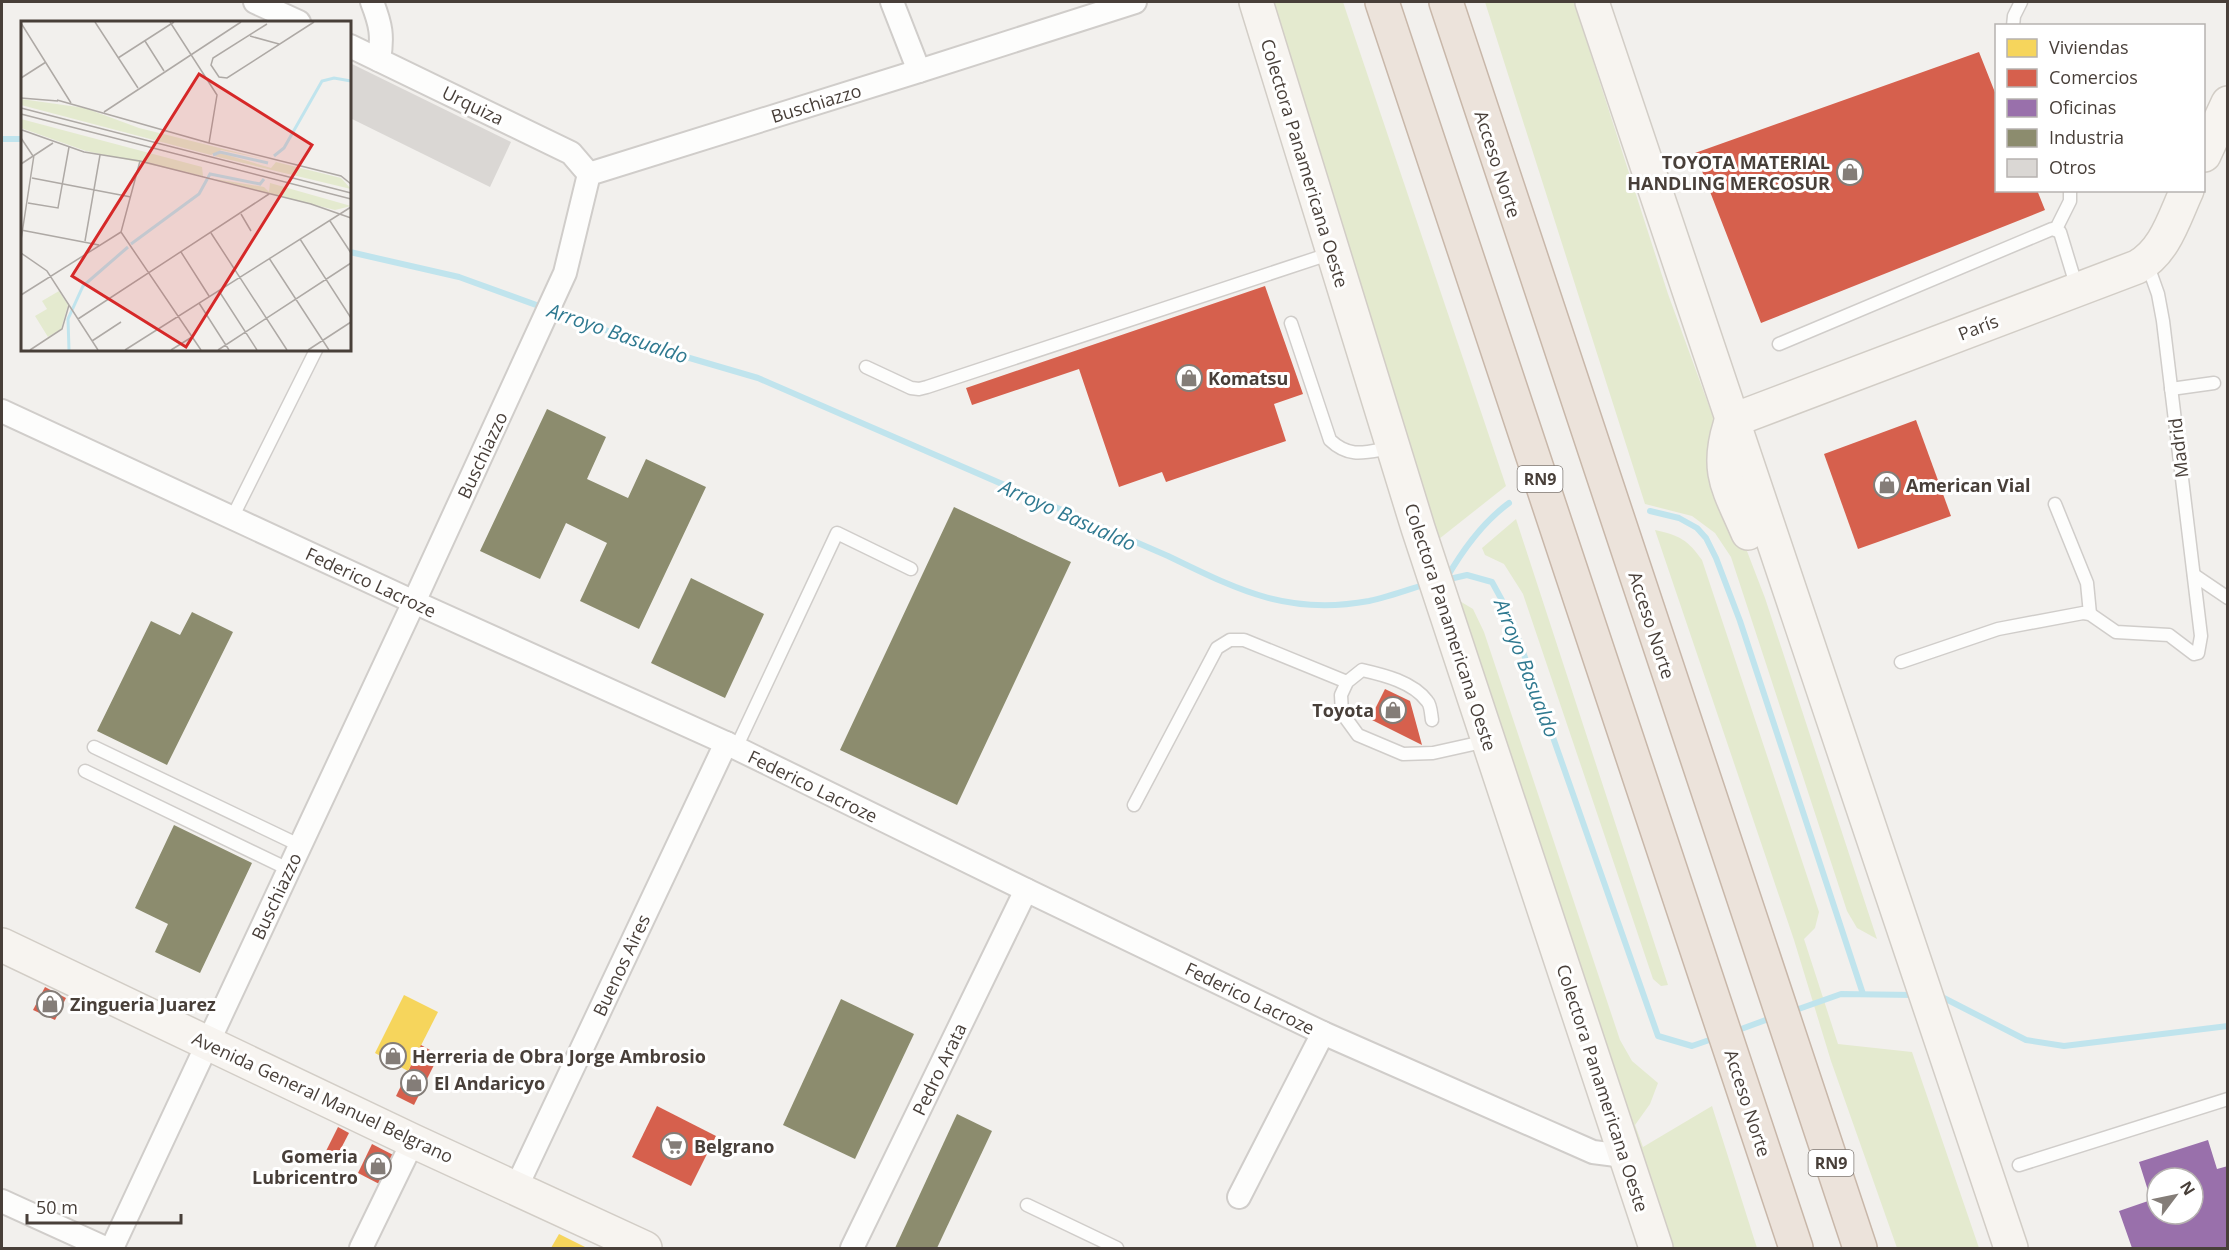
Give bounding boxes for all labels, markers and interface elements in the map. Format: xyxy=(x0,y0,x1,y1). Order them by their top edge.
inset map xyxy=(21,21,351,351)
legend xyxy=(1995,24,2205,192)
text: Viviendas xyxy=(2049,35,2129,59)
street label: Colectora Panamericana Oeste xyxy=(1256,36,1354,290)
text: Comercios xyxy=(2049,65,2138,89)
street label: Buschiazzo xyxy=(768,78,864,128)
street label: Urquiza xyxy=(438,80,508,130)
text: Oficinas xyxy=(2049,95,2116,119)
street label: Acceso Norte xyxy=(1469,107,1527,221)
text: Industria xyxy=(2049,125,2124,149)
place label: TOYOTA MATERIAL HANDLING MERCOSUR xyxy=(1627,150,1830,195)
text: Otros xyxy=(2049,155,2096,179)
shop icon: TOYOTA MATERIAL HANDLING MERCOSUR xyxy=(1835,157,1865,187)
water label: Arroyo Basualdo xyxy=(542,296,692,370)
street label: París xyxy=(1954,308,2002,346)
shop icon: Komatsu xyxy=(1174,363,1204,393)
place label: Komatsu xyxy=(1208,366,1288,390)
street label: Buschiazzo xyxy=(451,408,513,502)
street label: Madrid xyxy=(2162,417,2194,479)
road number: RN9 xyxy=(1518,466,1562,492)
shop icon: American Vial xyxy=(1872,470,1902,500)
water label: Arroyo Basualdo xyxy=(994,472,1140,557)
place label: American Vial xyxy=(1906,473,2031,497)
street label: Colectora Panamericana Oeste xyxy=(1400,500,1502,754)
street label: Federico Lacroze xyxy=(302,541,440,623)
street label: Acceso Norte xyxy=(1623,568,1681,682)
water label: Arroyo Basualdo xyxy=(1487,593,1566,741)
shop icon: Toyota xyxy=(1378,695,1408,725)
place label: Toyota xyxy=(1312,698,1374,722)
street label: Federico Lacroze xyxy=(744,744,882,828)
street label: Buschiazzo xyxy=(245,849,307,943)
street label: Buenos Aires xyxy=(587,910,655,1020)
street label: Federico Lacroze xyxy=(1181,956,1319,1040)
street label: Colectora Panamericana Oeste xyxy=(1552,961,1654,1215)
shop icon: Zingueria Juarez xyxy=(35,989,65,1019)
place label: Zingueria Juarez xyxy=(70,992,216,1016)
street label: Pedro Arata xyxy=(906,1019,972,1119)
street label: Avenida General Manuel Belgrano xyxy=(189,1026,457,1168)
shop icon: Herreria de Obra Jorge Ambrosio xyxy=(378,1041,408,1071)
place label: Herreria de Obra Jorge Ambrosio xyxy=(412,1044,706,1068)
street label: Acceso Norte xyxy=(1719,1046,1777,1160)
shop icon: El Andaricyo xyxy=(399,1068,429,1098)
place label: El Andaricyo xyxy=(434,1071,545,1095)
supermarket icon: Belgrano xyxy=(659,1131,689,1161)
place label: Belgrano xyxy=(694,1134,774,1158)
place label: Gomeria Lubricentro xyxy=(252,1144,358,1189)
road number: RN9 xyxy=(1808,1150,1854,1176)
shop icon: Gomeria Lubricentro xyxy=(363,1151,393,1181)
north arrow xyxy=(2145,1166,2205,1226)
text: N xyxy=(2175,1177,2200,1199)
scale bar xyxy=(27,1187,182,1225)
text: 50 m xyxy=(36,1195,78,1219)

